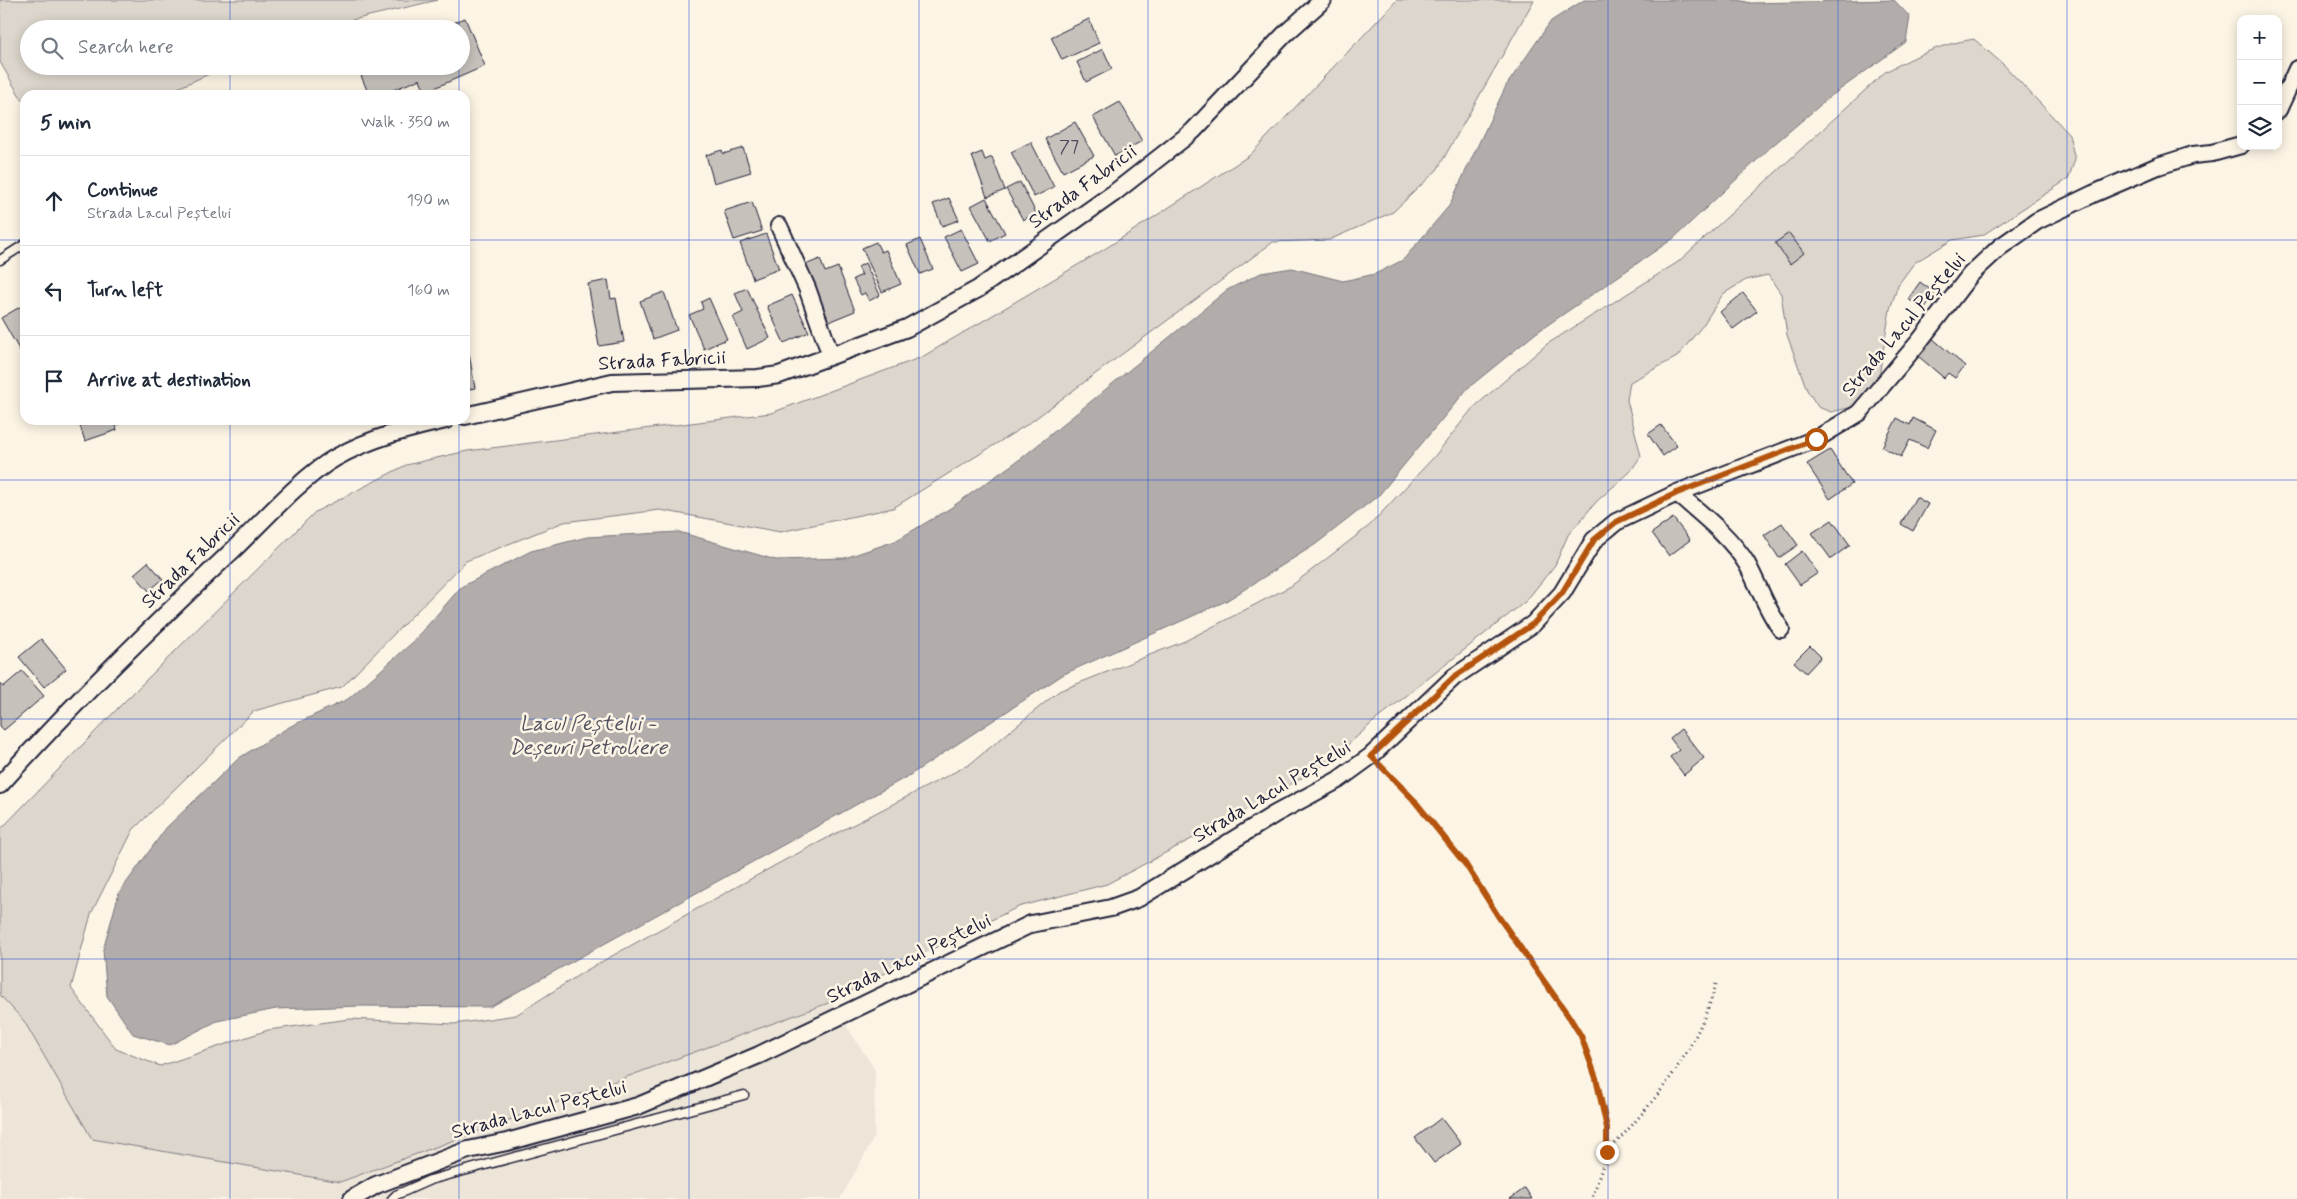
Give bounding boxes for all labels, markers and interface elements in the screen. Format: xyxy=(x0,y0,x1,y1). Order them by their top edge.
map controls xyxy=(2237,15,2282,150)
button: + xyxy=(2237,15,2282,60)
search box xyxy=(20,20,470,75)
icon: search xyxy=(38,34,66,62)
text: Search here xyxy=(78,35,174,60)
button: − xyxy=(2237,60,2282,105)
button: layers xyxy=(2237,105,2282,150)
text: 5 min xyxy=(40,109,92,137)
text: Walk · 350 m xyxy=(361,112,450,133)
house number: 77 xyxy=(1059,135,1079,159)
street label: Strada Fabricii xyxy=(1023,139,1143,235)
text: Continue xyxy=(87,178,158,203)
icon: ahead xyxy=(40,187,68,215)
text: 190 m xyxy=(407,190,450,211)
text: Strada Lacul Peștelui xyxy=(87,203,231,224)
street label: Strada Lacul Peștelui xyxy=(1836,247,1972,403)
icon: left xyxy=(40,277,68,305)
text: Turn left xyxy=(87,278,163,303)
text: 160 m xyxy=(407,280,450,301)
street label: Strada Fabricii xyxy=(597,344,727,378)
icon: arrive xyxy=(40,367,68,395)
text: Arrive at destination xyxy=(87,368,251,393)
route start xyxy=(1805,428,1828,451)
street label: Strada Fabricii xyxy=(136,507,246,615)
water label: Lacul Peștelui - Deșeuri Petroliere xyxy=(509,710,669,762)
street label: Strada Lacul Peștelui xyxy=(1188,734,1356,850)
street label: Strada Lacul Peștelui xyxy=(822,907,996,1011)
street label: Strada Lacul Peștelui xyxy=(449,1074,629,1146)
route end xyxy=(1596,1141,1619,1164)

